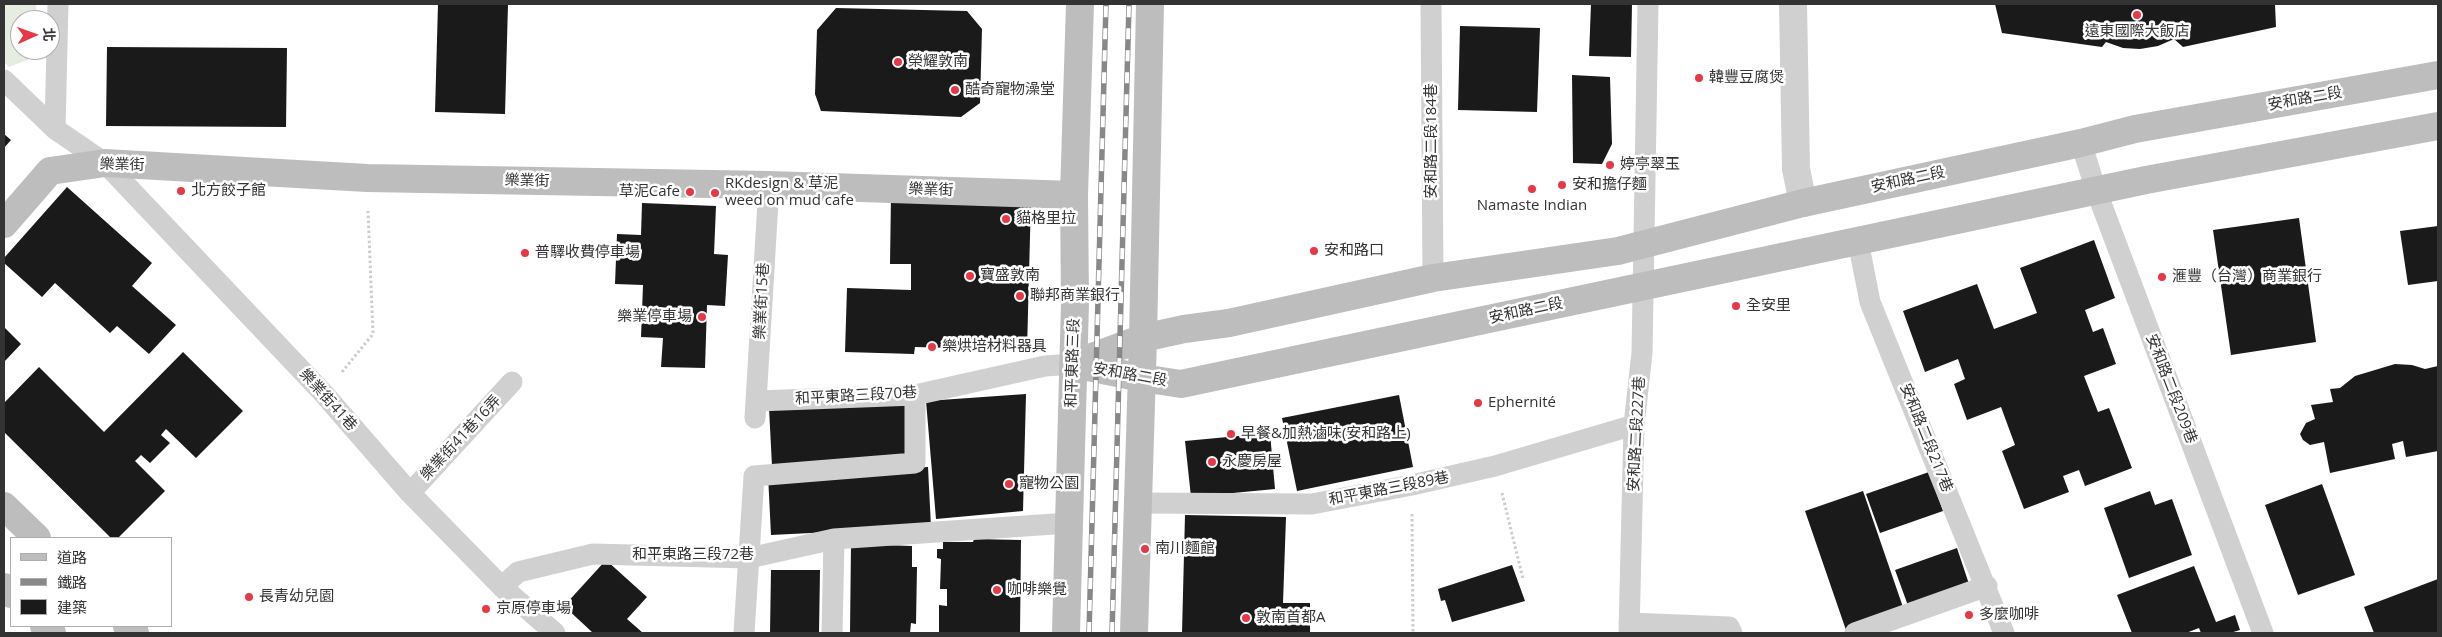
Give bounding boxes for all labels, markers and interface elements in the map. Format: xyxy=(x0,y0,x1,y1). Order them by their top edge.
marker: 遠東國際大飯店 xyxy=(2131,9,2143,21)
north arrow xyxy=(10,10,60,60)
place label: 遠東國際大飯店 xyxy=(2085,23,2189,41)
text: 北 xyxy=(40,27,59,42)
place label: 榮耀敦南 xyxy=(908,53,968,71)
marker: 榮耀敦南 xyxy=(892,56,904,68)
place label: 韓豐豆腐煲 xyxy=(1709,69,1784,87)
marker: 韓豐豆腐煲 xyxy=(1693,72,1705,84)
place label: 酷奇寵物澡堂 xyxy=(965,81,1055,99)
street label: 安和路二段184巷 xyxy=(1423,83,1441,199)
marker: 酷奇寵物澡堂 xyxy=(949,84,961,96)
street label: 安和路二段 xyxy=(2267,84,2343,114)
street label: 樂業街 xyxy=(99,156,145,174)
place label: 婷亭翠玉 xyxy=(1620,156,1680,174)
marker: 婷亭翠玉 xyxy=(1604,159,1616,171)
street label: 安和路二段 xyxy=(1869,163,1947,197)
street label: 樂業街 xyxy=(504,172,550,190)
place label: RKdesign & 草泥 weed on mud cafe xyxy=(725,175,854,210)
place label: 安和擔仔麵 xyxy=(1572,176,1647,194)
marker: 安和擔仔麵 xyxy=(1556,179,1568,191)
street label: 樂業街 xyxy=(908,180,954,200)
place label: 北方餃子館 xyxy=(191,182,266,200)
place label: 草泥Cafe xyxy=(619,183,680,201)
marker: Namaste Indian xyxy=(1526,183,1538,195)
marker: 北方餃子館 xyxy=(175,185,187,197)
marker: 草泥Cafe xyxy=(684,186,696,198)
marker: RKdesign & 草泥 weed on mud cafe xyxy=(709,187,721,199)
place label: Namaste Indian xyxy=(1477,197,1587,215)
place label: 貓格里拉 xyxy=(1016,210,1076,228)
marker: 貓格里拉 xyxy=(1000,213,1012,225)
place label: 安和路口 xyxy=(1324,242,1384,260)
place label: 普驛收費停車場 xyxy=(535,244,640,262)
marker: 安和路口 xyxy=(1308,245,1320,257)
marker: 普驛收費停車場 xyxy=(519,247,531,259)
street label: 樂業街15巷 xyxy=(751,262,773,340)
place label: 寶盛敦南 xyxy=(980,267,1040,285)
place label: 滙豐（台灣）商業銀行 xyxy=(2172,268,2322,286)
marker: 寶盛敦南 xyxy=(964,270,976,282)
marker: 滙豐（台灣）商業銀行 xyxy=(2156,271,2168,283)
place label: 聯邦商業銀行 xyxy=(1030,287,1120,305)
marker: 聯邦商業銀行 xyxy=(1014,290,1026,302)
street label: 安和路二段 xyxy=(1487,294,1565,328)
place label: 全安里 xyxy=(1746,297,1791,315)
marker: 全安里 xyxy=(1730,300,1742,312)
place label: 樂業停車場 xyxy=(617,308,692,326)
marker: 樂業停車場 xyxy=(696,311,708,323)
street label: 和平東路三段 xyxy=(1062,318,1084,408)
street label: 安和路二段209巷 xyxy=(2142,332,2200,446)
place label: 樂烘培材料器具 xyxy=(942,338,1047,356)
marker: 樂烘培材料器具 xyxy=(926,341,938,353)
street label: 安和路二段 xyxy=(1092,360,1168,390)
street label: 樂業街41巷 xyxy=(295,365,361,435)
street label: 安和路二段227巷 xyxy=(1625,376,1649,492)
street label: 安和路二段217巷 xyxy=(1896,381,1956,495)
street label: 和平東路三段70巷 xyxy=(795,384,917,408)
street label: 樂業街41巷16弄 xyxy=(417,392,505,484)
place label: Ephernité xyxy=(1488,394,1556,412)
marker: Ephernité xyxy=(1472,397,1484,409)
place label: 早餐&加熱滷味(安和路上) xyxy=(1241,425,1411,443)
marker: 早餐&加熱滷味(安和路上) xyxy=(1225,428,1237,440)
place label: 永慶房屋 xyxy=(1222,453,1282,471)
marker: 永慶房屋 xyxy=(1206,456,1218,468)
street label: 和平東路三段89巷 xyxy=(1327,469,1451,509)
place label: 寵物公園 xyxy=(1019,475,1079,493)
marker: 寵物公園 xyxy=(1003,478,1015,490)
legend xyxy=(10,537,172,627)
place label: 南川麵館 xyxy=(1155,540,1215,558)
marker: 南川麵館 xyxy=(1139,543,1151,555)
street label: 和平東路三段72巷 xyxy=(632,546,754,564)
text: 道路 xyxy=(57,547,87,567)
text: 鐵路 xyxy=(57,572,87,592)
place label: 咖啡樂覺 xyxy=(1007,581,1067,599)
marker: 咖啡樂覺 xyxy=(991,584,1003,596)
place label: 長青幼兒園 xyxy=(259,588,334,606)
marker: 長青幼兒園 xyxy=(243,591,255,603)
text: 建築 xyxy=(57,597,87,617)
place label: 京原停車場 xyxy=(496,600,571,618)
marker: 京原停車場 xyxy=(480,603,492,615)
place label: 多麼咖啡 xyxy=(1979,606,2039,624)
place label: 敦南首都A xyxy=(1256,609,1325,627)
marker: 多麼咖啡 xyxy=(1963,609,1975,621)
marker: 敦南首都A xyxy=(1240,612,1252,624)

